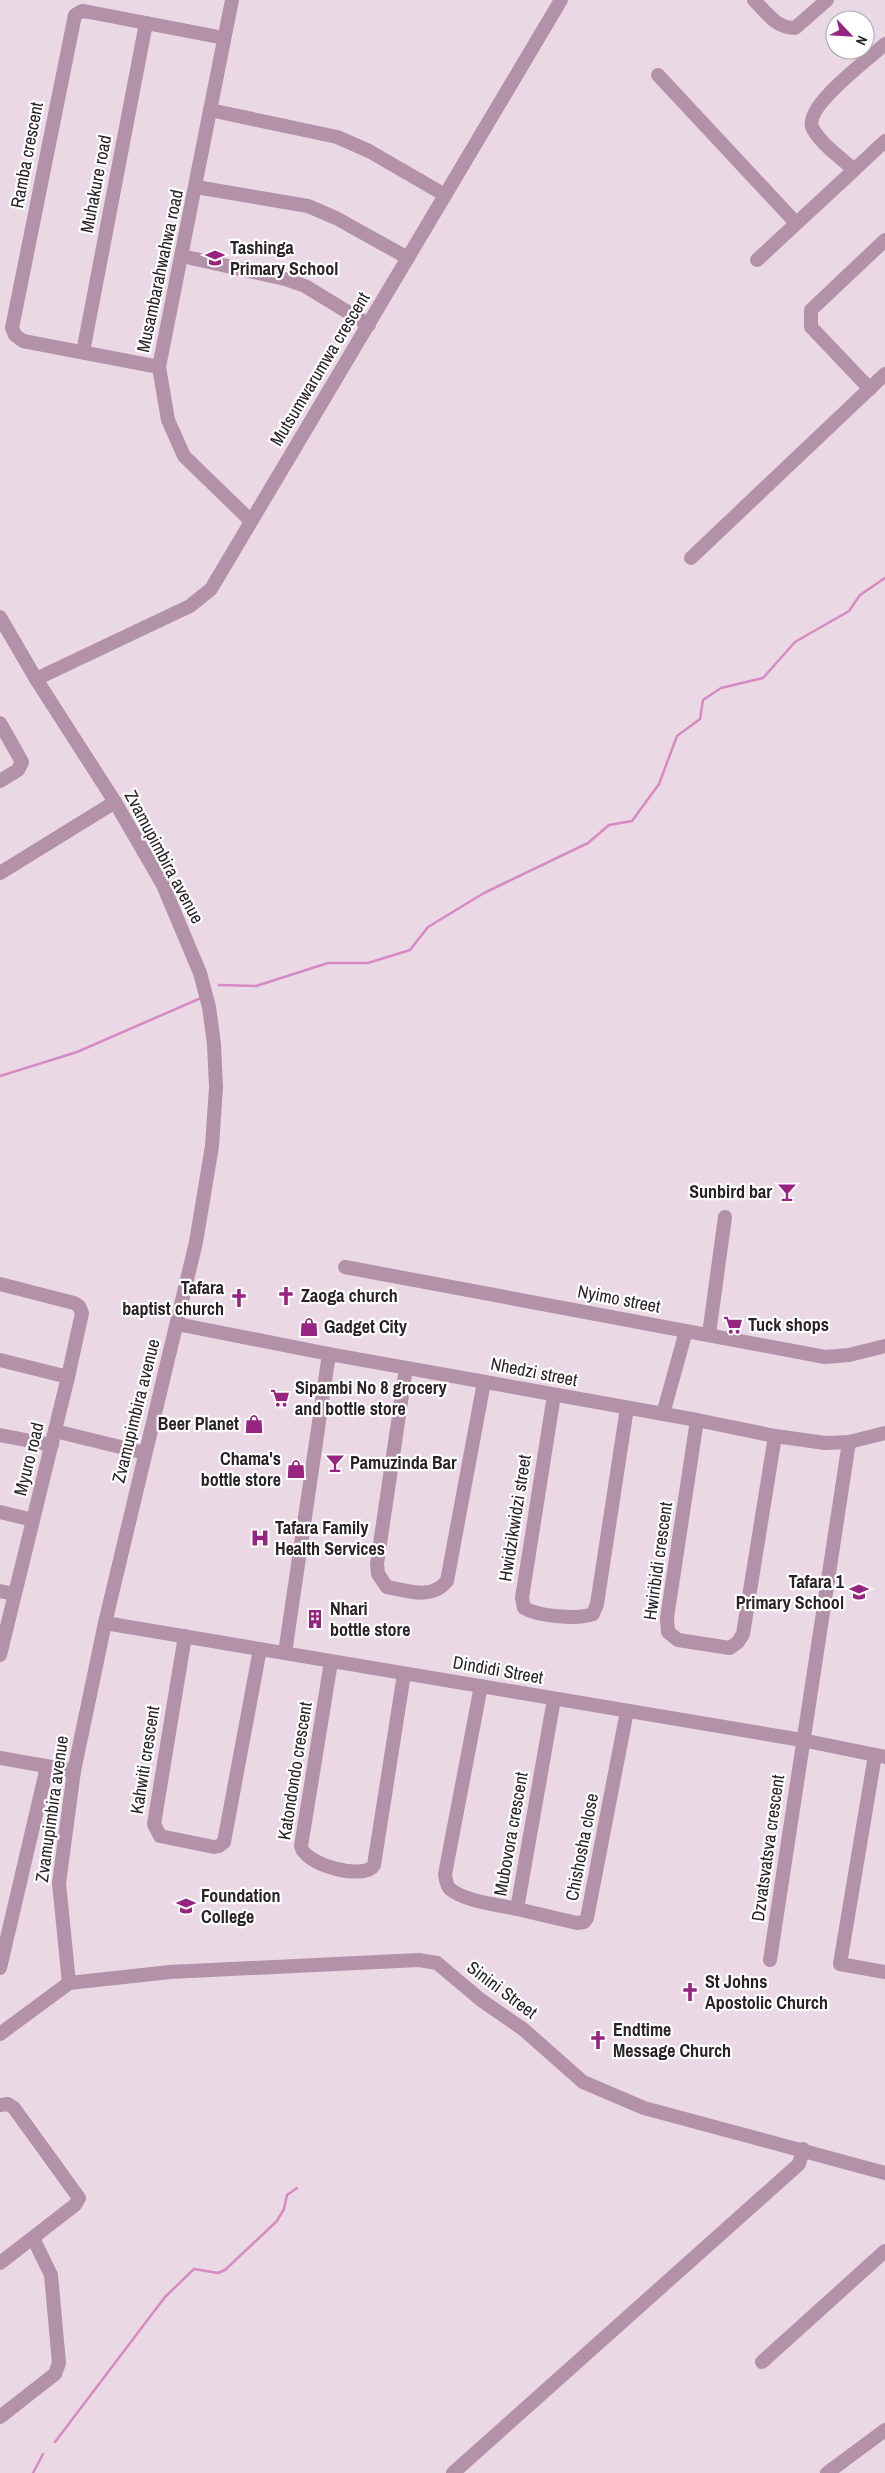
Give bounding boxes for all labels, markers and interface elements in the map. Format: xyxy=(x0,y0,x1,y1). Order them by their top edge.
north arrow xyxy=(825,10,875,60)
text: N xyxy=(852,33,872,48)
street label: Ramba crescent xyxy=(4,100,49,210)
street label: Muhakure road xyxy=(74,133,117,235)
street label: Musambarahwahwa road xyxy=(130,187,189,355)
place label: Tashinga Primary School xyxy=(230,235,338,281)
school or university icon: Tashinga Primary School xyxy=(204,247,226,269)
street label: Mutsumwarumwa crescent xyxy=(264,287,375,450)
street label: Zvamupimbira avenue xyxy=(119,786,210,928)
place label: Sunbird bar xyxy=(689,1179,772,1204)
bar icon: Sunbird bar xyxy=(776,1181,798,1203)
place label: Tafara baptist church xyxy=(122,1275,225,1321)
street label: Nyimo street xyxy=(576,1278,663,1319)
place label: Zaoga church xyxy=(301,1283,398,1308)
church icon: Zaoga church xyxy=(275,1285,297,1307)
church icon: Tafara baptist church xyxy=(228,1287,250,1309)
place label: Tuck shops xyxy=(748,1312,829,1337)
place label: Gadget City xyxy=(324,1314,408,1339)
supermarket icon: Tuck shops xyxy=(722,1314,744,1336)
shop icon: Gadget City xyxy=(298,1316,320,1338)
street label: Zvamupimbira avenue xyxy=(106,1336,166,1486)
street label: Nhedzi street xyxy=(489,1351,580,1392)
place label: Sipambi No 8 grocery and bottle store xyxy=(295,1375,448,1421)
supermarket icon: Sipambi No 8 grocery and bottle store xyxy=(269,1387,291,1409)
place label: Beer Planet xyxy=(158,1411,239,1436)
shop icon: Beer Planet xyxy=(243,1413,265,1435)
street label: Myuro road xyxy=(7,1420,50,1498)
place label: Chama's bottle store xyxy=(201,1446,281,1492)
place label: Pamuzinda Bar xyxy=(350,1450,457,1475)
bar icon: Pamuzinda Bar xyxy=(324,1452,346,1474)
street label: Hwidzikwidzi street xyxy=(492,1453,537,1583)
shop icon: Chama's bottle store xyxy=(285,1458,307,1480)
street label: Hwiribidi crescent xyxy=(637,1500,678,1622)
place label: Tafara Family Health Services xyxy=(275,1515,385,1561)
hospital icon: Tafara Family Health Services xyxy=(249,1527,271,1549)
place label: Tafara 1 Primary School xyxy=(736,1569,845,1615)
school or university icon: Tafara 1 Primary School xyxy=(848,1581,870,1603)
place label: Nhari bottle store xyxy=(330,1596,410,1642)
building icon: Nhari bottle store xyxy=(304,1608,326,1630)
street label: Dindidi Street xyxy=(451,1649,545,1690)
street label: Katondondo crescent xyxy=(271,1700,318,1842)
street label: Kahwiti crescent xyxy=(124,1704,165,1816)
street label: Zvamupimbira avenue xyxy=(29,1734,74,1884)
street label: Mubovora crescent xyxy=(487,1770,534,1898)
street label: Dzvatsvatsva crescent xyxy=(745,1773,790,1923)
street label: Chishosha close xyxy=(559,1791,604,1903)
place label: Foundation College xyxy=(201,1883,281,1929)
school or university icon: Foundation College xyxy=(175,1895,197,1917)
street label: Sinini Street xyxy=(462,1955,543,2024)
place label: St Johns Apostolic Church xyxy=(705,1969,828,2015)
church icon: St Johns Apostolic Church xyxy=(679,1981,701,2003)
place label: Endtime Message Church xyxy=(613,2017,731,2063)
church icon: Endtime Message Church xyxy=(587,2029,609,2051)

